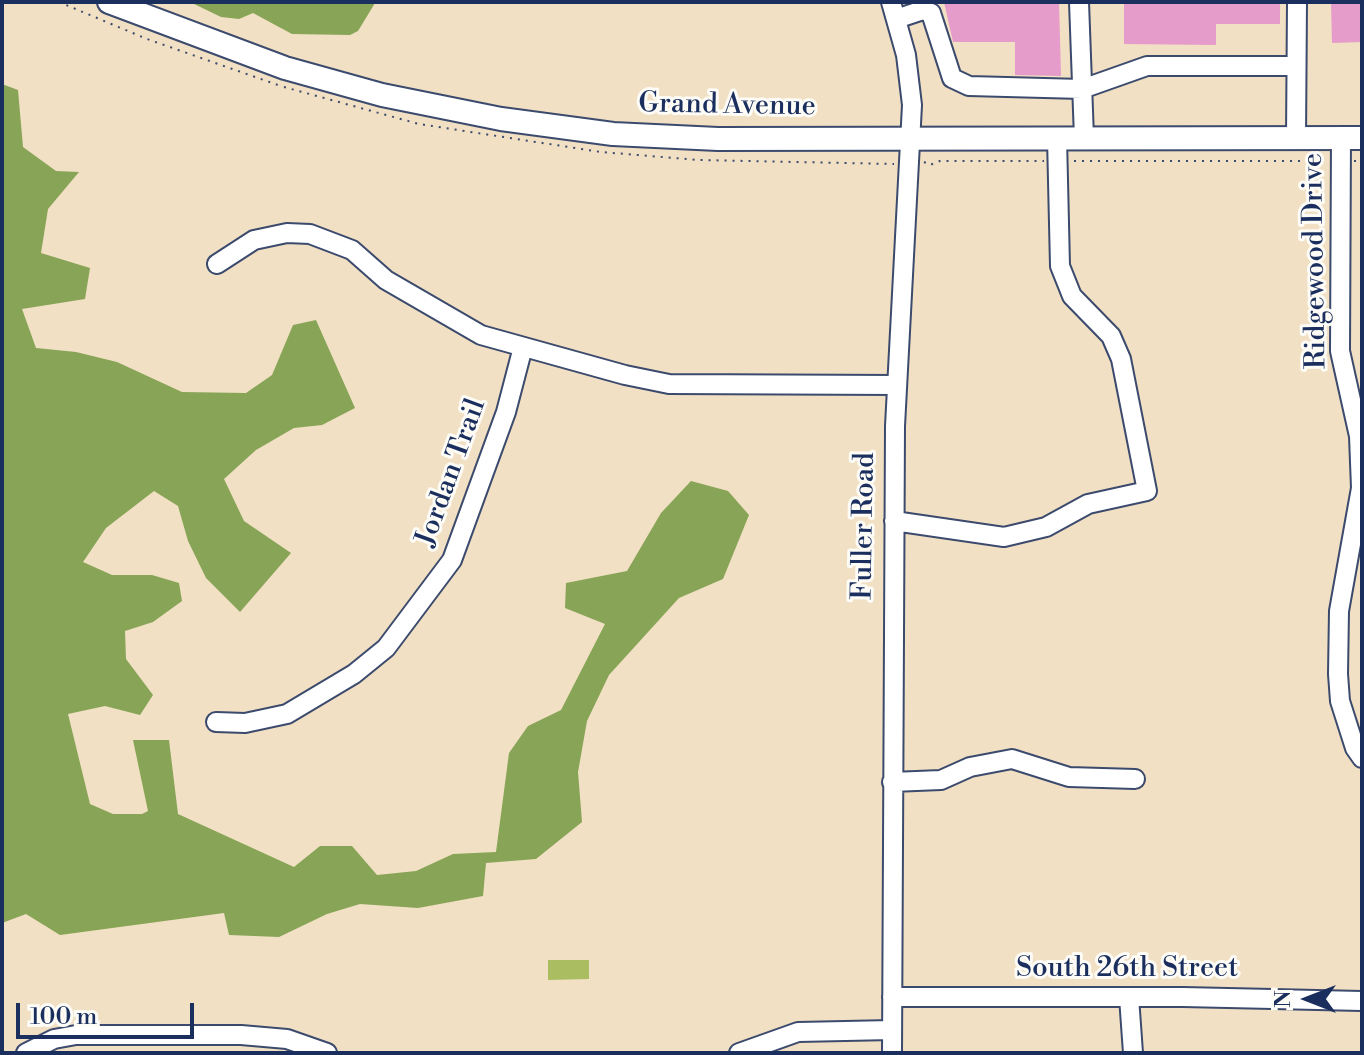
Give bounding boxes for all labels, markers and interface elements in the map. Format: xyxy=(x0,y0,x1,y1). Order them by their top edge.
street label: Grand Avenue xyxy=(638,88,816,124)
street label: Ridgewood Drive xyxy=(1297,153,1335,369)
street label: Jordan Trail xyxy=(410,395,494,551)
street label: Fuller Road xyxy=(847,452,883,600)
street label: South 26th Street xyxy=(1016,952,1238,986)
north arrow xyxy=(1268,959,1348,1039)
scale bar xyxy=(20,987,198,1037)
text: N xyxy=(1270,990,1297,1008)
text: 100 m xyxy=(30,1002,97,1032)

